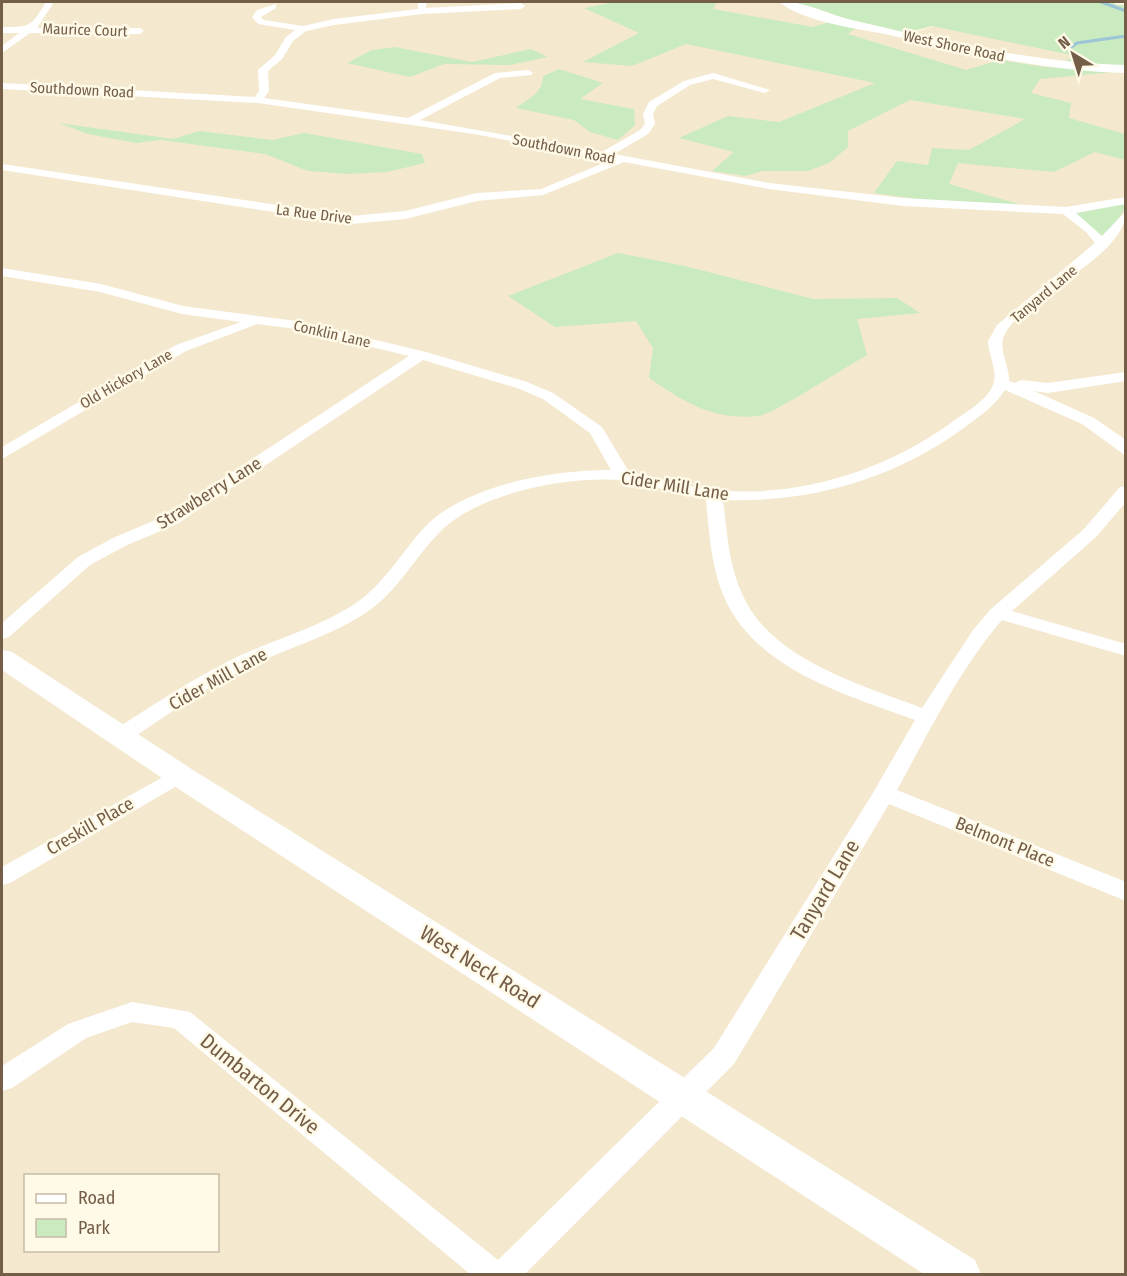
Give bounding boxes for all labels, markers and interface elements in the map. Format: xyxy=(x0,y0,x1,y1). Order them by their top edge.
street label: Maurice Court xyxy=(42,20,128,40)
north arrow xyxy=(1043,24,1103,84)
street label: West Shore Road xyxy=(902,26,1006,66)
text: N xyxy=(1054,32,1074,53)
street label: Southdown Road xyxy=(29,78,135,102)
street label: Southdown Road xyxy=(511,130,617,168)
street label: La Rue Drive xyxy=(275,200,353,228)
street label: Tanyard Lane xyxy=(1007,261,1081,327)
street label: Conklin Lane xyxy=(292,316,372,352)
street label: Old Hickory Lane xyxy=(77,345,175,413)
street label: Strawberry Lane xyxy=(153,452,266,534)
street label: Cider Mill Lane xyxy=(620,467,731,505)
street label: Cider Mill Lane xyxy=(165,643,271,715)
street label: Creskill Place xyxy=(43,792,138,860)
street label: Belmont Place xyxy=(952,812,1058,872)
street label: Tanyard Lane xyxy=(785,835,865,945)
street label: West Neck Road xyxy=(415,920,545,1014)
street label: Dumbarton Drive xyxy=(195,1028,325,1140)
legend xyxy=(24,1174,219,1252)
text: Road xyxy=(78,1187,115,1209)
text: Park xyxy=(78,1217,111,1239)

